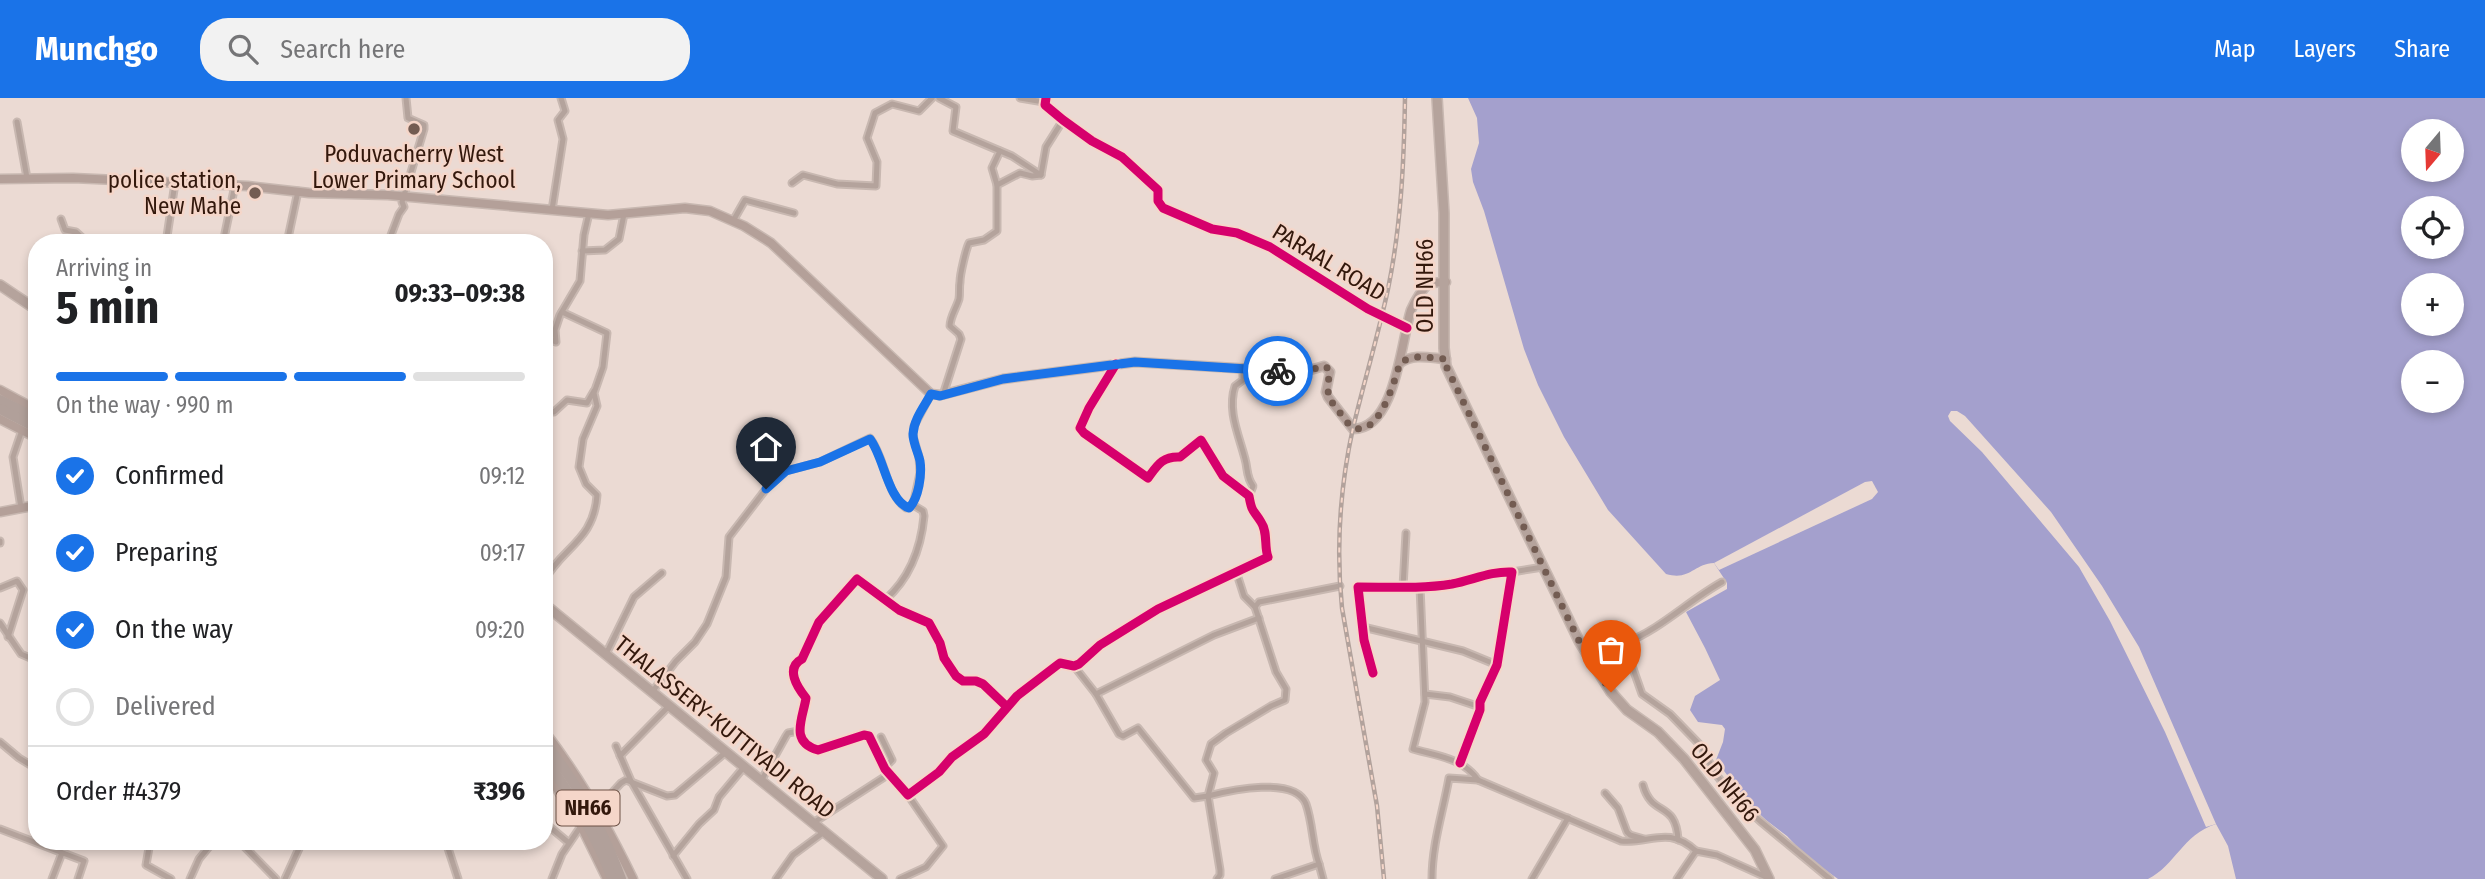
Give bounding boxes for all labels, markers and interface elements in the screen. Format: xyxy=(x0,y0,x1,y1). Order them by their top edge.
search box xyxy=(200,18,690,81)
text: Munchgo xyxy=(35,29,158,69)
icon: search xyxy=(224,30,262,68)
text: Search here xyxy=(280,34,405,65)
text: Map xyxy=(2214,35,2256,63)
text: Layers xyxy=(2294,35,2356,63)
text: Share xyxy=(2394,35,2450,63)
north arrow xyxy=(2401,119,2464,182)
map controls xyxy=(2401,119,2464,413)
marker: Poduvacherry West Lower Primary School xyxy=(406,121,422,137)
place label: Poduvacherry West Lower Primary School xyxy=(312,140,516,194)
place label: police station, New Mahe xyxy=(108,166,241,220)
marker: police station, New Mahe xyxy=(247,185,263,201)
button: locate xyxy=(2401,196,2464,259)
street label: PARAAL ROAD xyxy=(1267,217,1391,307)
street label: OLD NH66 xyxy=(1411,239,1439,333)
text: Arriving in xyxy=(56,254,152,282)
button: + xyxy=(2401,273,2464,336)
text: 09:33–09:38 xyxy=(394,278,525,309)
text: 5 min xyxy=(56,280,159,335)
courier xyxy=(1243,336,1313,406)
button: − xyxy=(2401,350,2464,413)
icon: bike xyxy=(1259,352,1297,390)
text: On the way · 990 m xyxy=(56,391,233,419)
pin xyxy=(736,417,796,489)
icon: home xyxy=(747,428,785,466)
icon: check xyxy=(56,457,94,495)
text: Confirmed xyxy=(115,460,225,491)
text: 09:12 xyxy=(479,462,525,490)
icon: check xyxy=(56,534,94,572)
text: Preparing xyxy=(115,537,217,568)
text: 09:17 xyxy=(480,539,525,567)
icon: check xyxy=(56,611,94,649)
text: On the way xyxy=(115,614,233,645)
text: 09:20 xyxy=(475,616,525,644)
pin xyxy=(1581,620,1641,692)
street label: THALASSERY-KUTTIYADI ROAD xyxy=(609,630,841,824)
icon: bag xyxy=(1592,631,1630,669)
text: Delivered xyxy=(115,691,216,722)
street label: OLD NH66 xyxy=(1685,737,1765,827)
text: Order #4379 xyxy=(56,776,182,807)
text: ₹396 xyxy=(473,776,525,807)
road number: NH66 xyxy=(556,790,620,826)

